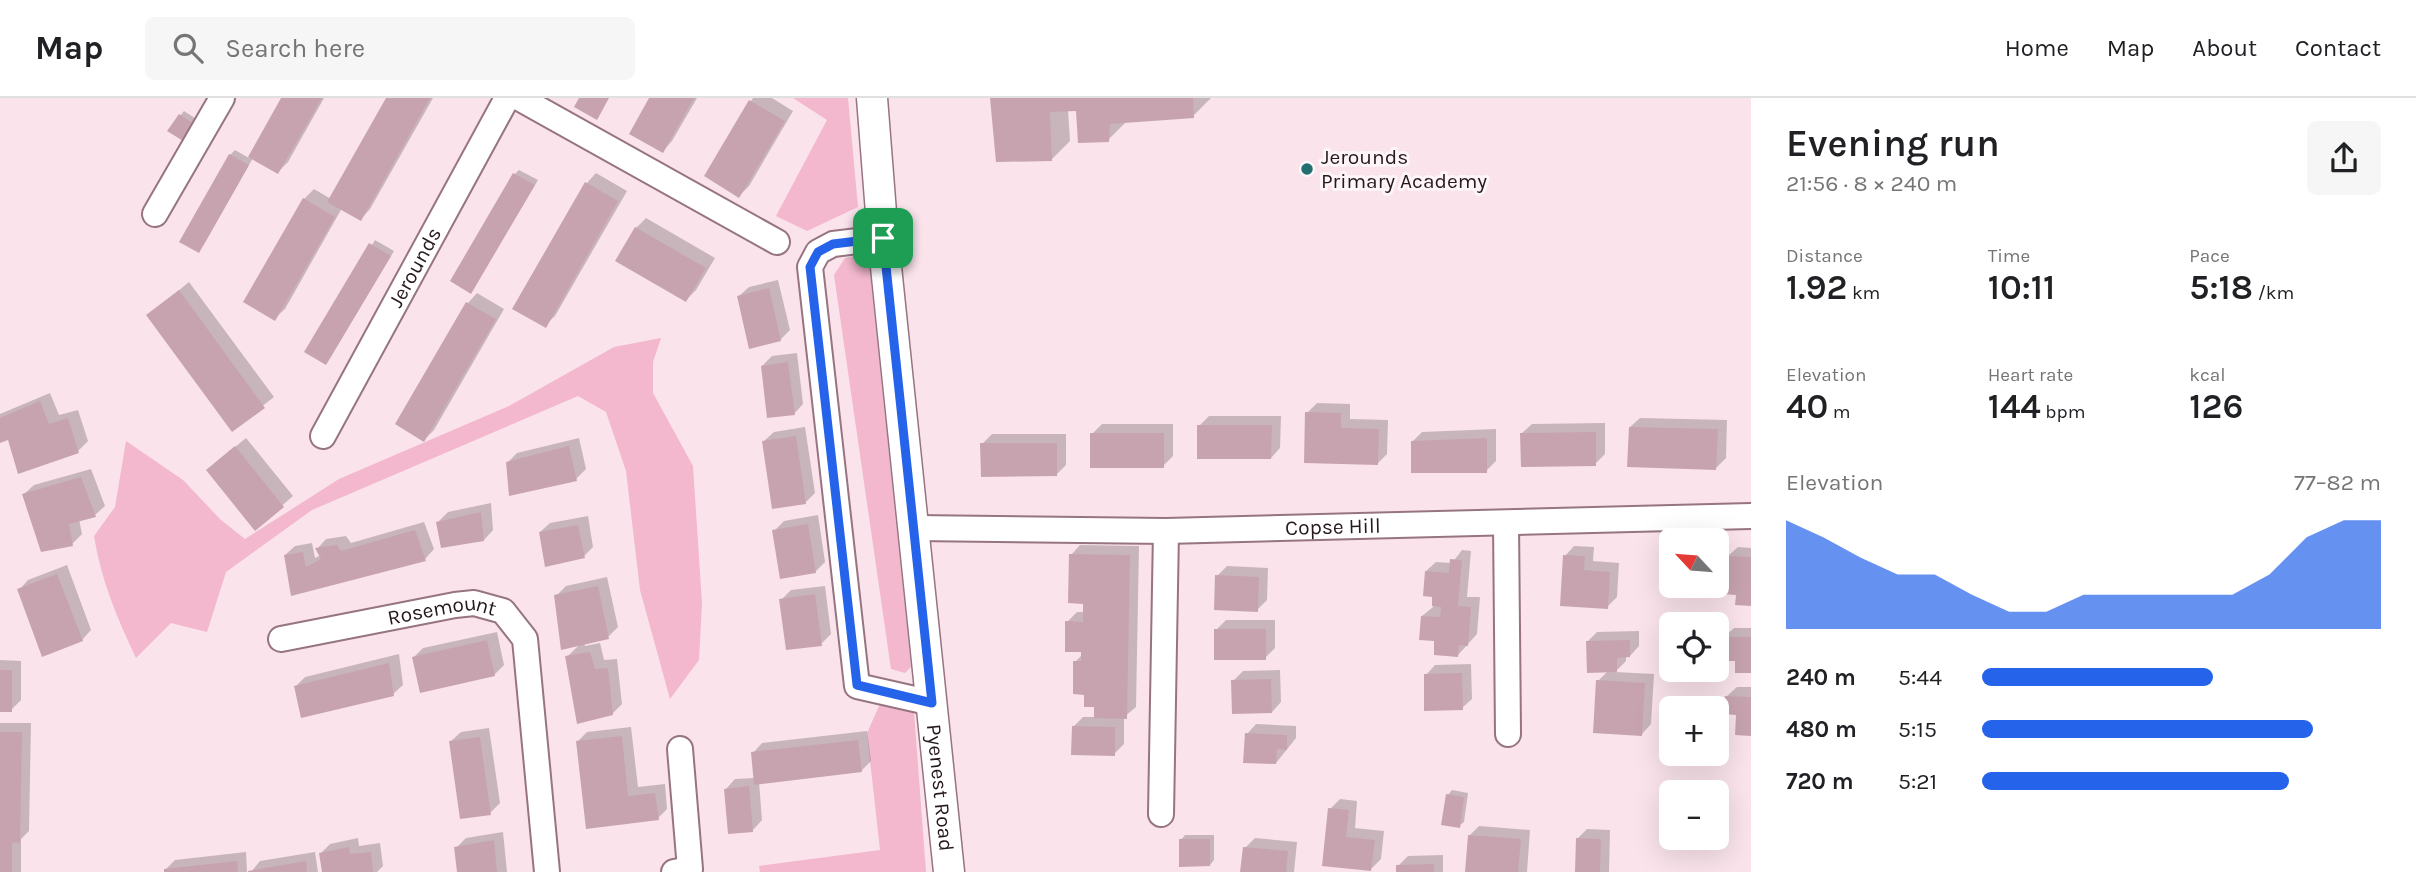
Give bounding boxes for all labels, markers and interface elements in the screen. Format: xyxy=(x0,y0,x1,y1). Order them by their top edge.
search box xyxy=(145,17,635,80)
text: Map xyxy=(35,29,103,67)
icon: search xyxy=(169,29,207,67)
text: Search here xyxy=(225,33,365,64)
text: Home xyxy=(2005,34,2069,62)
text: Map xyxy=(2107,34,2154,62)
text: About xyxy=(2192,34,2257,62)
text: Contact xyxy=(2295,34,2381,62)
text: Evening run xyxy=(1786,121,2000,166)
button: share xyxy=(2307,121,2381,195)
place label: Jerounds Primary Academy xyxy=(1321,145,1487,193)
marker: Jerounds Primary Academy xyxy=(1299,161,1315,177)
text: 21:56 · 8 × 240 m xyxy=(1786,170,1957,197)
pin xyxy=(853,208,913,268)
icon: arrive xyxy=(864,219,902,257)
street label: Jerounds xyxy=(383,223,446,311)
text: Distance xyxy=(1786,245,1863,267)
text: Time xyxy=(1988,245,2030,267)
text: Pace xyxy=(2189,245,2230,267)
text: 1.92 xyxy=(1786,267,1847,308)
text: 10:11 xyxy=(1988,267,2055,308)
text: 5:18 xyxy=(2189,267,2253,308)
text: km xyxy=(1847,282,1880,304)
text: /km xyxy=(2253,282,2294,304)
text: Elevation xyxy=(1786,364,1866,386)
text: Heart rate xyxy=(1988,364,2073,386)
text: kcal xyxy=(2189,364,2226,386)
text: 40 xyxy=(1786,386,1828,427)
text: 144 xyxy=(1988,386,2041,427)
text: 126 xyxy=(2189,386,2243,427)
text: m xyxy=(1828,401,1851,423)
text: bpm xyxy=(2041,401,2086,423)
text: Elevation xyxy=(1786,469,1883,496)
text: 77–82 m xyxy=(2294,469,2381,496)
street label: Copse Hill xyxy=(1285,513,1381,540)
north arrow xyxy=(1659,528,1729,598)
map controls xyxy=(1659,528,1729,850)
street label: Rosemount xyxy=(385,591,499,630)
button: locate xyxy=(1659,612,1729,682)
text: 240 m xyxy=(1786,664,1856,691)
text: 5:44 xyxy=(1898,664,1942,691)
button: + xyxy=(1659,696,1729,766)
text: 480 m xyxy=(1786,716,1857,743)
text: 5:15 xyxy=(1898,716,1937,743)
street label: Pyenest Road xyxy=(922,723,959,853)
text: 720 m xyxy=(1786,768,1854,795)
text: 5:21 xyxy=(1898,768,1937,795)
button: − xyxy=(1659,780,1729,850)

